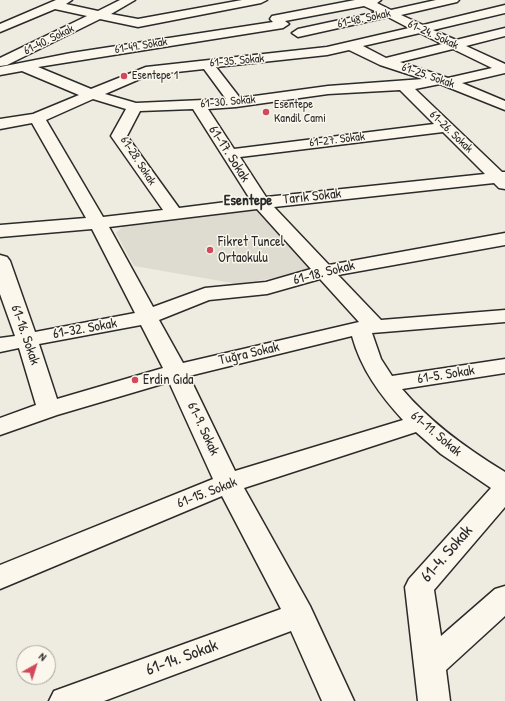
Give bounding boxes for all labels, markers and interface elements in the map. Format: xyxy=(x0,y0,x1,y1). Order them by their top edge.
street label: 61-48. Sokak xyxy=(336,6,392,32)
street label: 61-24. Sokak xyxy=(405,17,461,53)
street label: 61-40. Sokak xyxy=(21,22,77,58)
street label: 61-49. Sokak xyxy=(114,35,168,57)
street label: 61-35. Sokak xyxy=(209,51,265,71)
street label: 61-25. Sokak xyxy=(400,60,456,92)
place label: Esentepe 1 xyxy=(132,69,178,83)
marker: Esentepe 1 xyxy=(119,71,129,81)
street label: 61-30. Sokak xyxy=(200,92,256,112)
place label: Esentepe Kandil Cami xyxy=(274,98,326,126)
marker: Esentepe Kandil Cami xyxy=(261,107,271,117)
street label: 61-26. Sokak xyxy=(426,108,476,156)
street label: 61-17. Sokak xyxy=(205,123,253,185)
street label: 61-27. Sokak xyxy=(308,129,366,151)
street label: 61-28. Sokak xyxy=(117,134,159,188)
street label: Tarık Sokak xyxy=(282,186,342,208)
district label: Esentepe xyxy=(224,192,272,210)
place label: Fikret Tuncel Ortaokulu xyxy=(218,234,284,266)
marker: Fikret Tuncel Ortaokulu xyxy=(205,245,215,255)
street label: 61-18. Sokak xyxy=(291,257,357,289)
street label: 61-16. Sokak xyxy=(7,303,43,367)
street label: 61-32. Sokak xyxy=(52,315,118,343)
street label: Tuğra Sokak xyxy=(217,339,281,369)
street label: 61-5. Sokak xyxy=(416,362,476,388)
place label: Erdin Gıda xyxy=(143,372,194,388)
marker: Erdin Gıda xyxy=(130,375,140,385)
street label: 61-9. Sokak xyxy=(183,400,223,458)
street label: 61-11. Sokak xyxy=(407,408,465,460)
street label: 61-15. Sokak xyxy=(175,474,239,512)
street label: 61-4. Sokak xyxy=(417,521,477,587)
street label: 61-14. Sokak xyxy=(143,636,221,680)
north arrow xyxy=(16,645,56,685)
text: N xyxy=(36,649,50,664)

